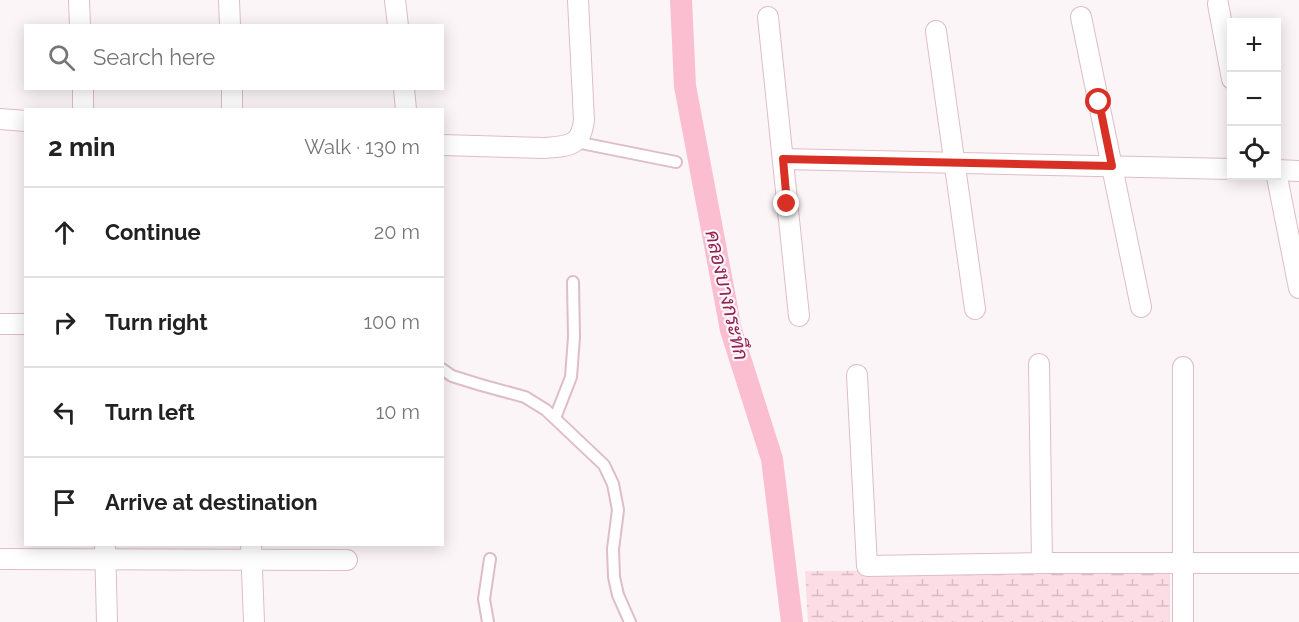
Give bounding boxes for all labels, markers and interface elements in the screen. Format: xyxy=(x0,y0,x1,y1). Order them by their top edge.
map controls xyxy=(1227,18,1281,180)
button: + xyxy=(1227,18,1281,72)
search box xyxy=(24,24,444,90)
icon: search xyxy=(45,41,78,74)
text: Search here xyxy=(93,44,215,70)
button: − xyxy=(1227,72,1281,126)
route start xyxy=(1085,88,1111,114)
button: locate xyxy=(1227,126,1281,180)
text: 2 min xyxy=(48,132,115,162)
text: Walk · 130 m xyxy=(304,135,420,159)
route end xyxy=(773,190,799,216)
icon: ahead xyxy=(48,216,81,249)
text: Continue xyxy=(105,219,201,245)
text: 20 m xyxy=(374,220,420,244)
water label: คลองบางกระทึก xyxy=(700,227,755,362)
icon: right xyxy=(48,306,81,339)
text: Turn right xyxy=(105,309,208,335)
text: 100 m xyxy=(363,310,420,334)
icon: left xyxy=(48,396,81,429)
text: Turn left xyxy=(105,399,195,425)
text: 10 m xyxy=(376,400,420,424)
icon: arrive xyxy=(48,486,81,519)
text: Arrive at destination xyxy=(105,489,318,515)

